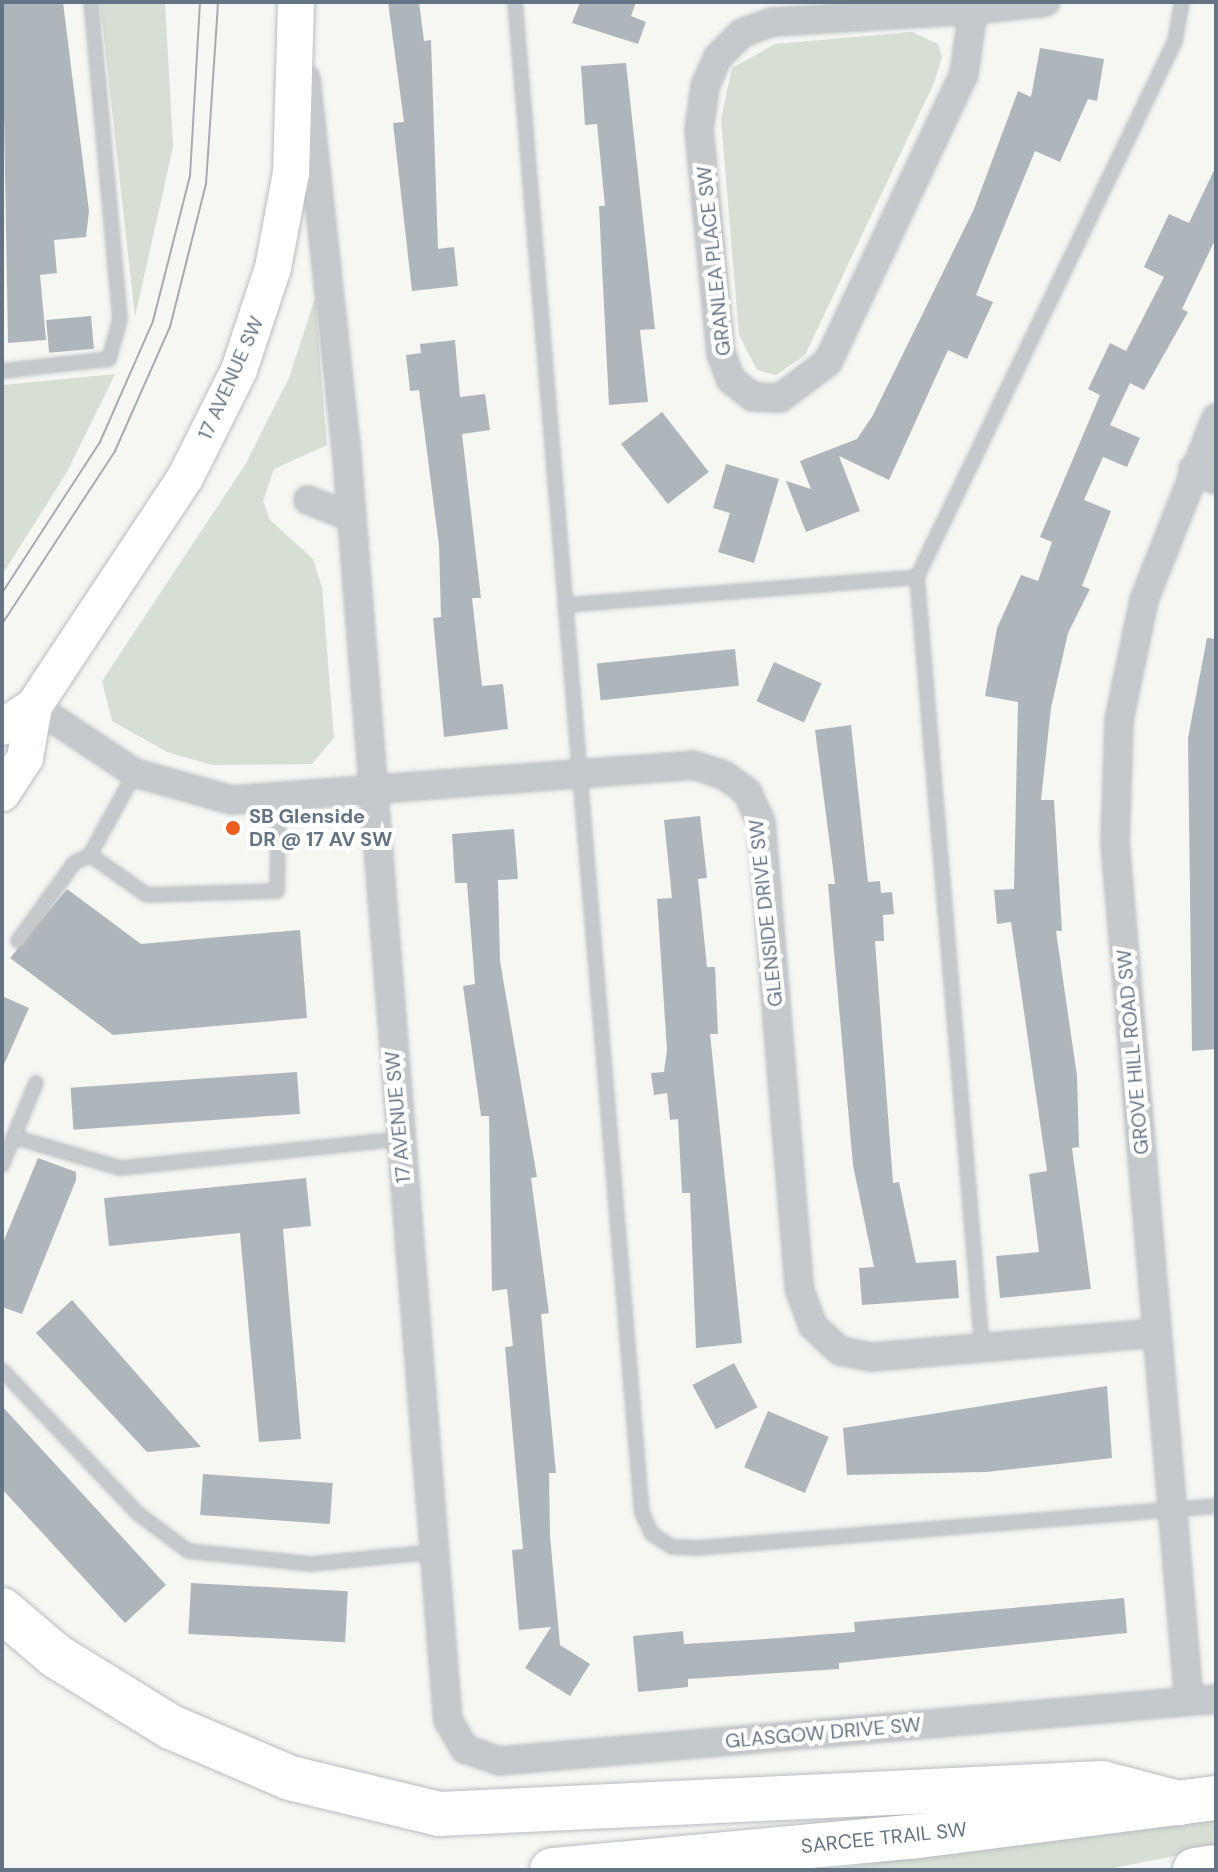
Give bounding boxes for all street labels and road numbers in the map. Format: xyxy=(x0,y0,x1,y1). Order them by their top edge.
street label: GRANLEA PLACE SW xyxy=(692,165,736,357)
street label: 17 AVENUE SW xyxy=(193,313,269,443)
street label: GLENSIDE DRIVE SW xyxy=(744,818,788,1008)
street label: GROVE HILL ROAD SW xyxy=(1112,948,1154,1156)
street label: 17 AVENUE SW xyxy=(380,1050,416,1184)
street label: GLASGOW DRIVE SW xyxy=(724,1712,922,1754)
street label: SARCEE TRAIL SW xyxy=(800,1817,968,1859)

